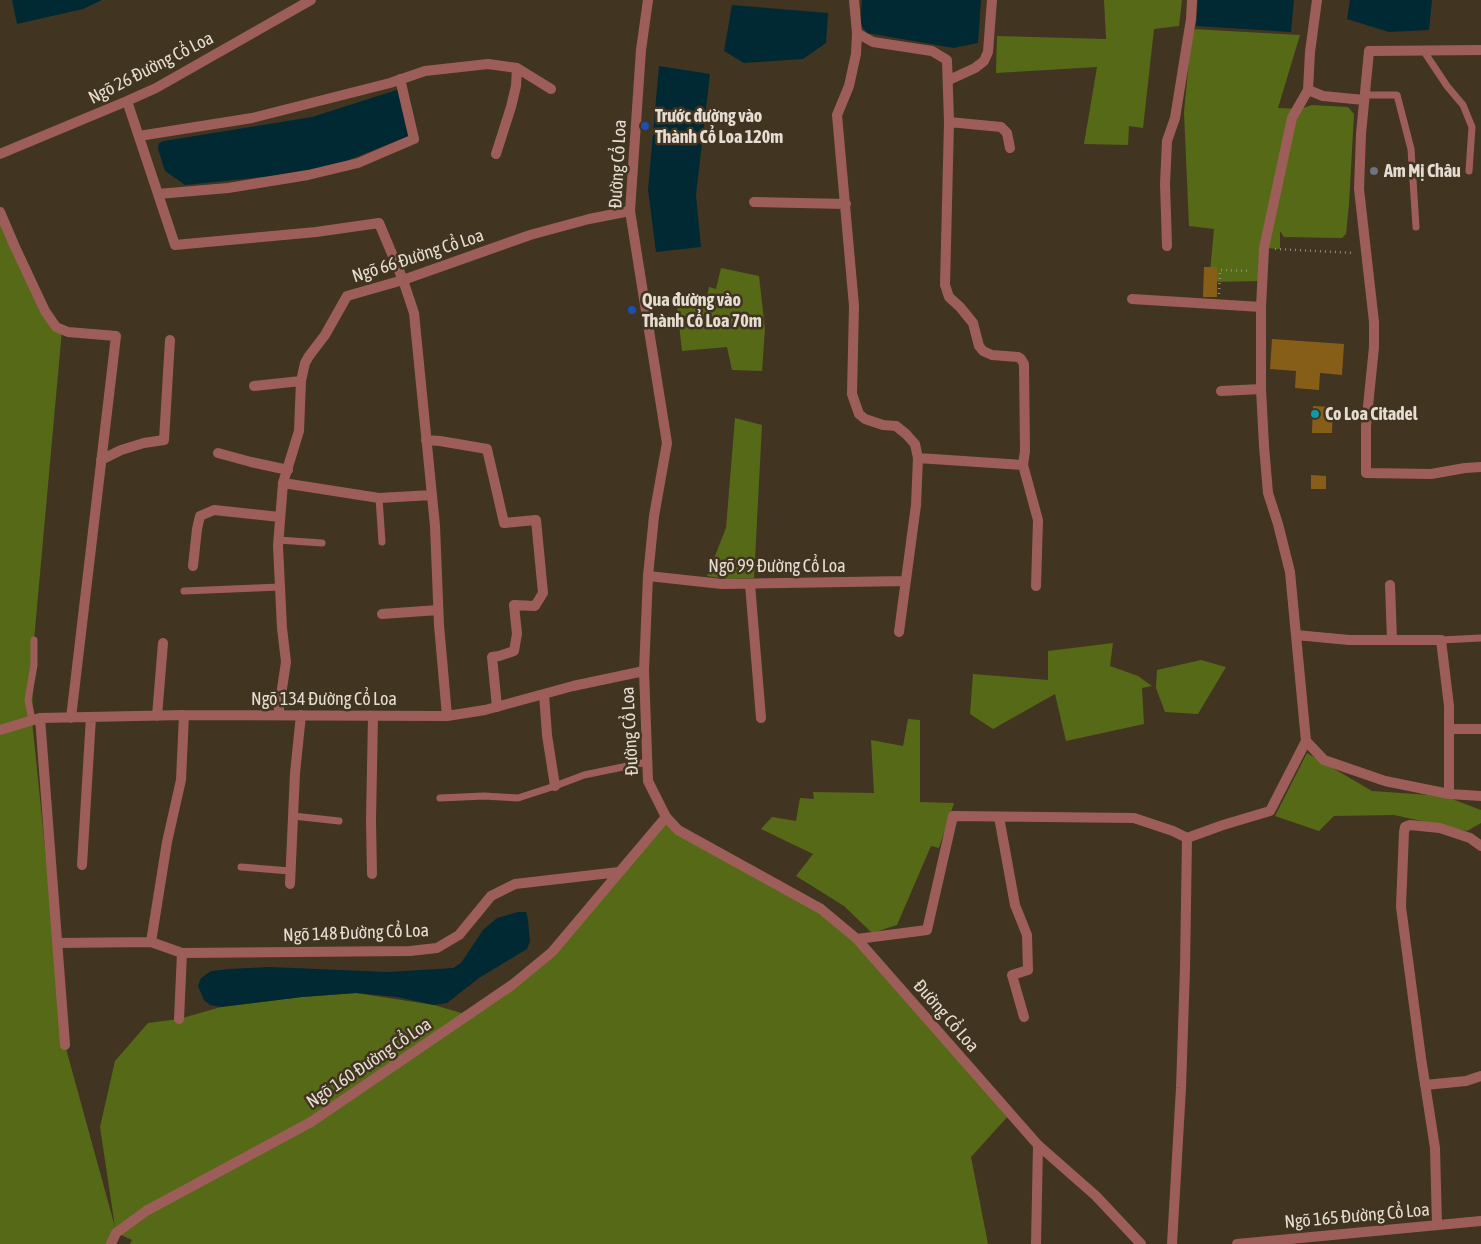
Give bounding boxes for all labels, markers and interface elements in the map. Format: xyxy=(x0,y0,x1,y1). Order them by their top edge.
street label: Ngõ 26 Đường Cổ Loa xyxy=(85,27,217,109)
place label: Trước đường vào Thành Cổ Loa 120m xyxy=(655,105,783,148)
street label: Đường Cổ Loa xyxy=(605,119,631,209)
marker: Trước đường vào Thành Cổ Loa 120m xyxy=(639,120,651,132)
place label: Am Mị Châu xyxy=(1384,160,1461,182)
marker: Am Mị Châu xyxy=(1368,165,1380,177)
street label: Ngõ 66 Đường Cổ Loa xyxy=(349,225,487,287)
place label: Qua đường vào Thành Cổ Loa 70m xyxy=(642,289,762,332)
marker: Qua đường vào Thành Cổ Loa 70m xyxy=(626,304,638,316)
place label: Co Loa Citadel xyxy=(1325,403,1418,425)
marker: Co Loa Citadel xyxy=(1309,408,1321,420)
street label: Ngõ 99 Đường Cổ Loa xyxy=(708,555,846,577)
street label: Đường Cổ Loa xyxy=(617,686,643,776)
street label: Ngõ 134 Đường Cổ Loa xyxy=(251,688,397,710)
street label: Ngõ 148 Đường Cổ Loa xyxy=(283,920,429,946)
street label: Đường Cổ Loa xyxy=(909,975,983,1057)
street label: Ngõ 160 Đường Cổ Loa xyxy=(303,1013,435,1113)
street label: Ngõ 165 Đường Cổ Loa xyxy=(1283,1199,1431,1233)

